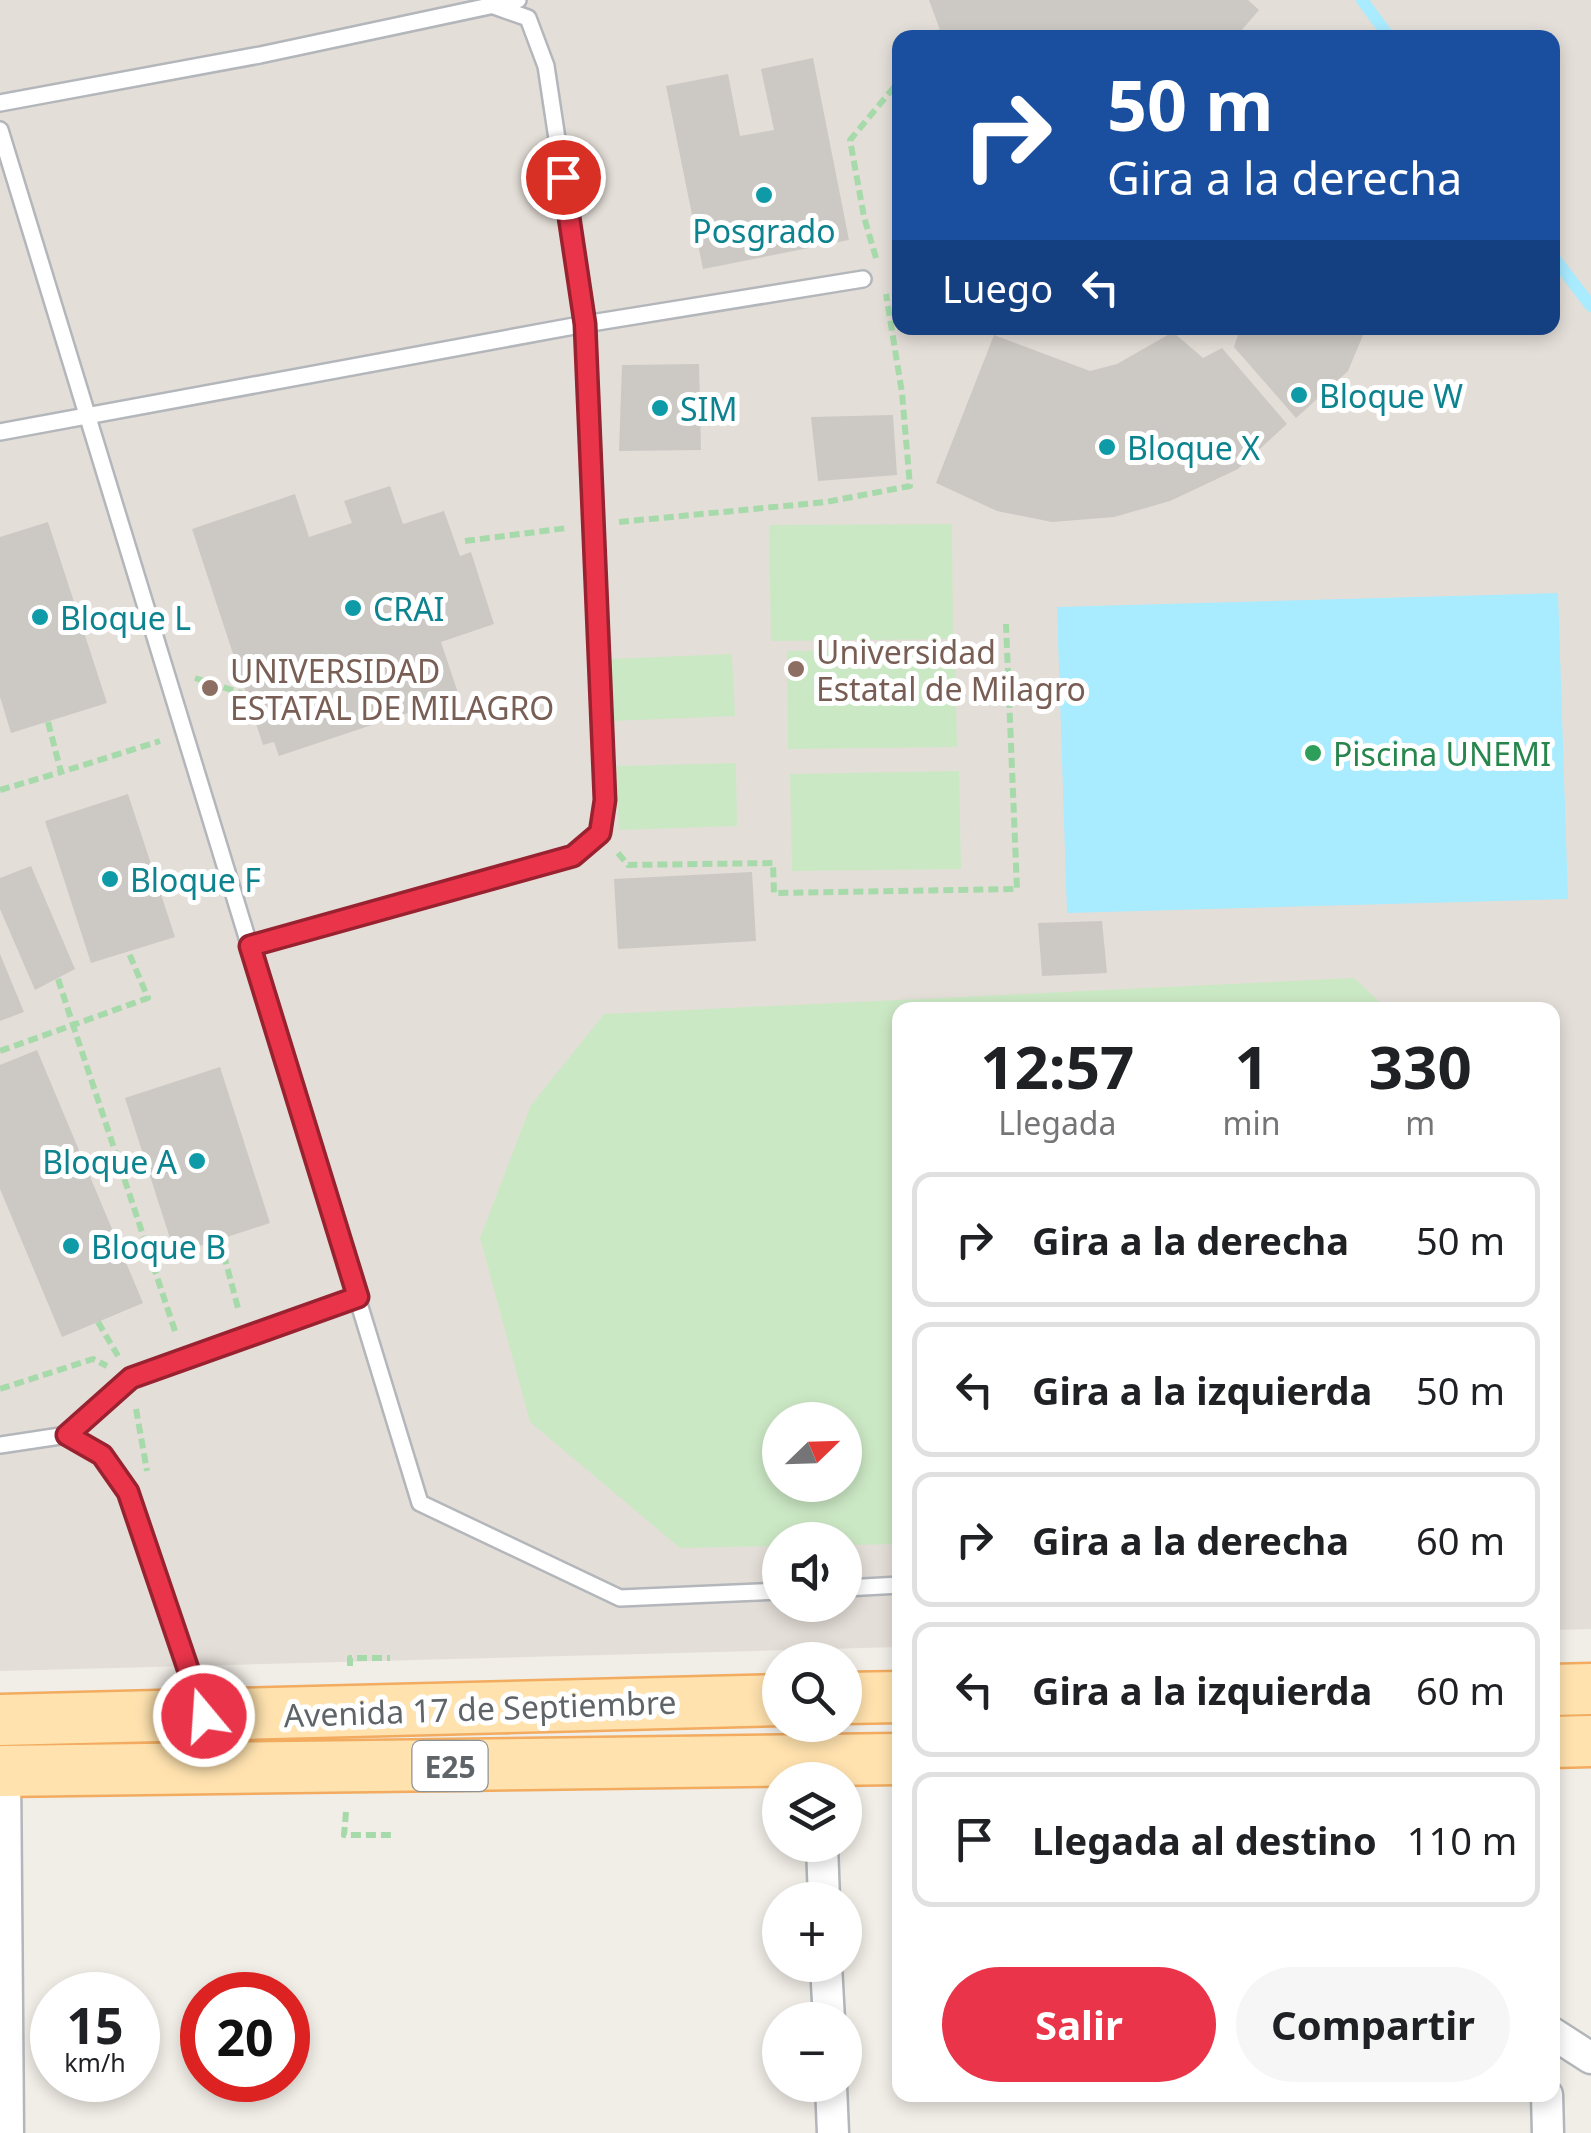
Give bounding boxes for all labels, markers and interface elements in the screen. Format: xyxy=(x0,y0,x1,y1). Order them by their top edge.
text: 50 m xyxy=(1107,56,1274,152)
icon: right xyxy=(942,70,1072,200)
pin xyxy=(521,135,606,220)
text: Gira a la derecha xyxy=(1107,147,1462,208)
icon: arrive xyxy=(536,150,591,205)
marker: Posgrado xyxy=(753,184,775,206)
place label: Posgrado xyxy=(692,209,836,252)
icon: left xyxy=(1073,260,1128,315)
text: Luego xyxy=(942,262,1053,314)
place label: Bloque W xyxy=(1319,374,1463,417)
marker: Bloque W xyxy=(1288,384,1310,406)
place label: SIM xyxy=(680,387,737,430)
marker: SIM xyxy=(649,397,671,419)
place label: Bloque X xyxy=(1127,426,1260,469)
marker: Bloque X xyxy=(1096,436,1118,458)
place label: CRAI xyxy=(373,587,444,630)
place label: Bloque L xyxy=(60,596,191,639)
marker: CRAI xyxy=(342,597,364,619)
marker: Bloque L xyxy=(29,606,51,628)
place label: Universidad Estatal de Milagro xyxy=(816,630,1086,710)
place label: UNIVERSIDAD ESTATAL DE MILAGRO xyxy=(230,649,554,729)
marker: Universidad Estatal de Milagro xyxy=(785,658,807,680)
marker: UNIVERSIDAD ESTATAL DE MILAGRO xyxy=(199,677,221,699)
place label: Piscina UNEMI xyxy=(1333,732,1551,775)
marker: Piscina UNEMI xyxy=(1302,742,1324,764)
place label: Bloque F xyxy=(130,858,261,901)
marker: Bloque F xyxy=(99,868,121,890)
text: 12:57 xyxy=(980,1025,1134,1107)
text: 1 xyxy=(1234,1025,1269,1107)
text: 330 xyxy=(1369,1025,1472,1107)
text: Llegada xyxy=(998,1101,1116,1144)
text: min xyxy=(1223,1101,1281,1144)
text: m xyxy=(1405,1101,1435,1144)
place label: Bloque A xyxy=(42,1140,178,1183)
marker: Bloque A xyxy=(186,1150,208,1172)
icon: right xyxy=(947,1212,1002,1267)
text: Gira a la derecha xyxy=(1032,1214,1349,1266)
text: 50 m xyxy=(1416,1214,1505,1266)
place label: Bloque B xyxy=(91,1225,226,1268)
marker: Bloque B xyxy=(60,1235,82,1257)
icon: left xyxy=(947,1362,1002,1417)
text: Gira a la izquierda xyxy=(1032,1364,1372,1416)
text: 50 m xyxy=(1416,1364,1505,1416)
north arrow xyxy=(762,1402,862,1502)
map controls xyxy=(762,1402,862,2102)
icon: right xyxy=(947,1512,1002,1567)
text: Gira a la derecha xyxy=(1032,1514,1349,1566)
text: 60 m xyxy=(1416,1514,1505,1566)
button: sound xyxy=(762,1522,862,1622)
button: search xyxy=(762,1642,862,1742)
icon: left xyxy=(947,1662,1002,1717)
position arrow xyxy=(152,1664,256,1768)
text: Gira a la izquierda xyxy=(1032,1664,1372,1716)
text: 60 m xyxy=(1416,1664,1505,1716)
street label: Avenida 17 de Septiembre xyxy=(283,1680,677,1736)
road number: E25 xyxy=(412,1741,488,1791)
button: layers xyxy=(762,1762,862,1862)
icon: arrive xyxy=(947,1812,1002,1867)
text: Llegada al destino xyxy=(1032,1814,1377,1866)
text: 110 m xyxy=(1407,1814,1517,1866)
button: + xyxy=(762,1882,862,1982)
button: Salir xyxy=(942,1967,1216,2082)
button: Compartir xyxy=(1236,1967,1510,2082)
speed limit sign: 20 xyxy=(180,1972,310,2102)
text: 15 xyxy=(66,1991,124,2059)
button: − xyxy=(762,2002,862,2102)
text: km/h xyxy=(64,2045,126,2079)

